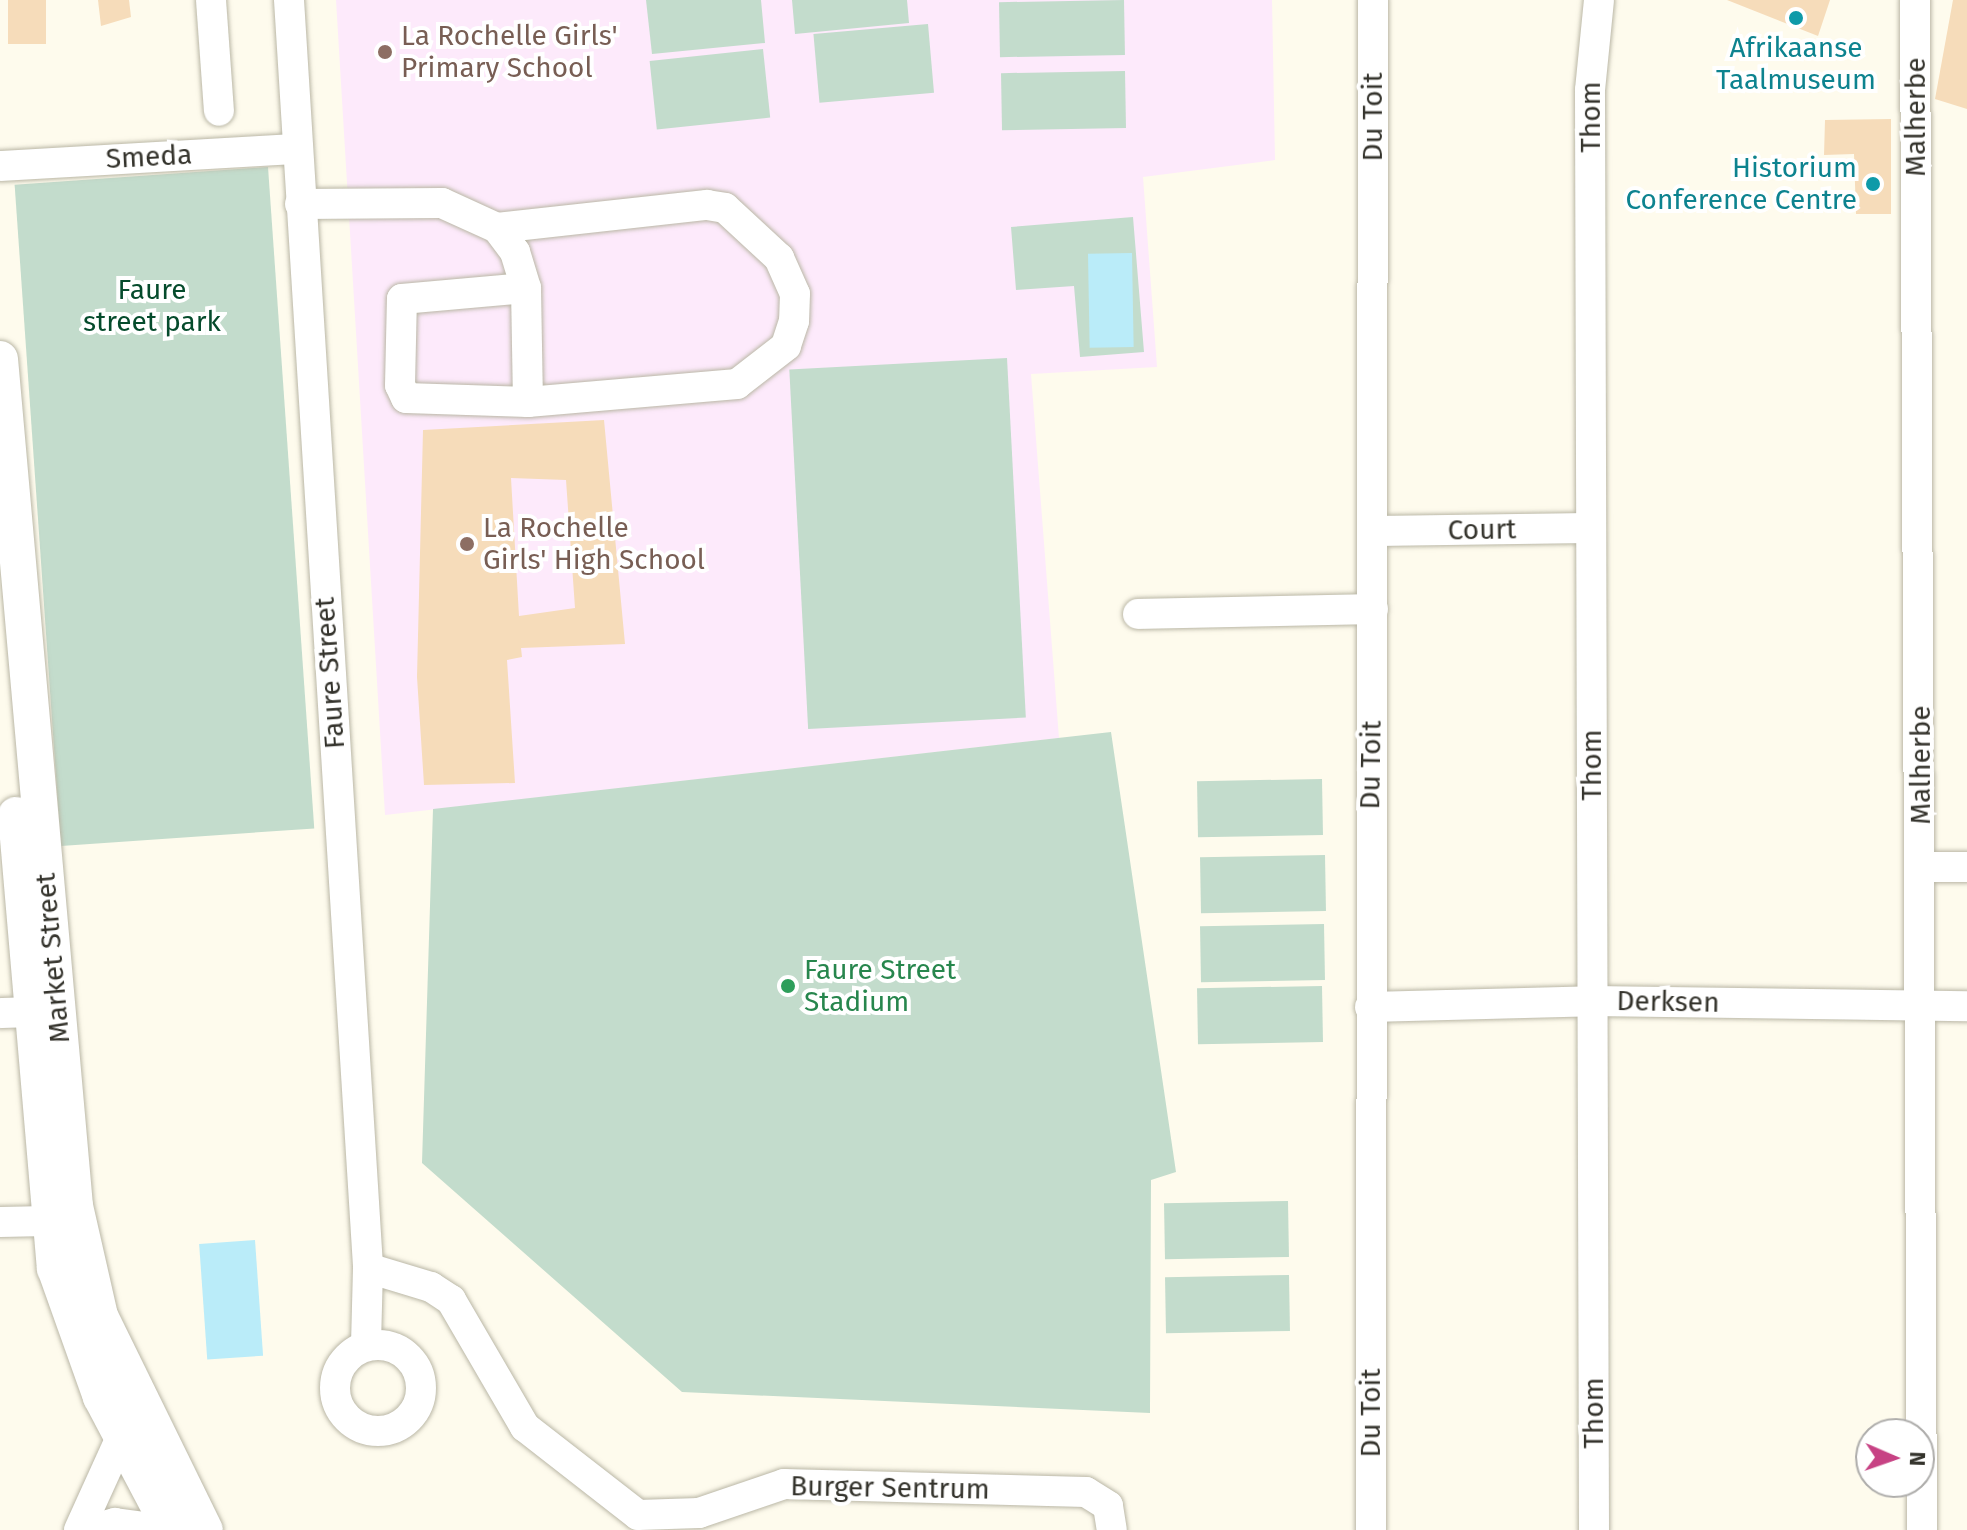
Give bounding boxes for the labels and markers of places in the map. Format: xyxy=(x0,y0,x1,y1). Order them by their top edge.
marker: Afrikaanse Taalmuseum xyxy=(1787,9,1805,27)
place label: La Rochelle Girls' Primary School xyxy=(401,19,618,85)
place label: Afrikaanse Taalmuseum xyxy=(1716,31,1876,97)
marker: La Rochelle Girls' Primary School xyxy=(376,43,394,61)
place label: Historium Conference Centre xyxy=(1625,151,1857,217)
marker: Historium Conference Centre xyxy=(1864,175,1882,193)
place label: La Rochelle Girls' High School xyxy=(483,511,705,577)
marker: La Rochelle Girls' High School xyxy=(458,535,476,553)
place label: Faure Street Stadium xyxy=(804,953,956,1019)
marker: Faure Street Stadium xyxy=(779,977,797,995)

